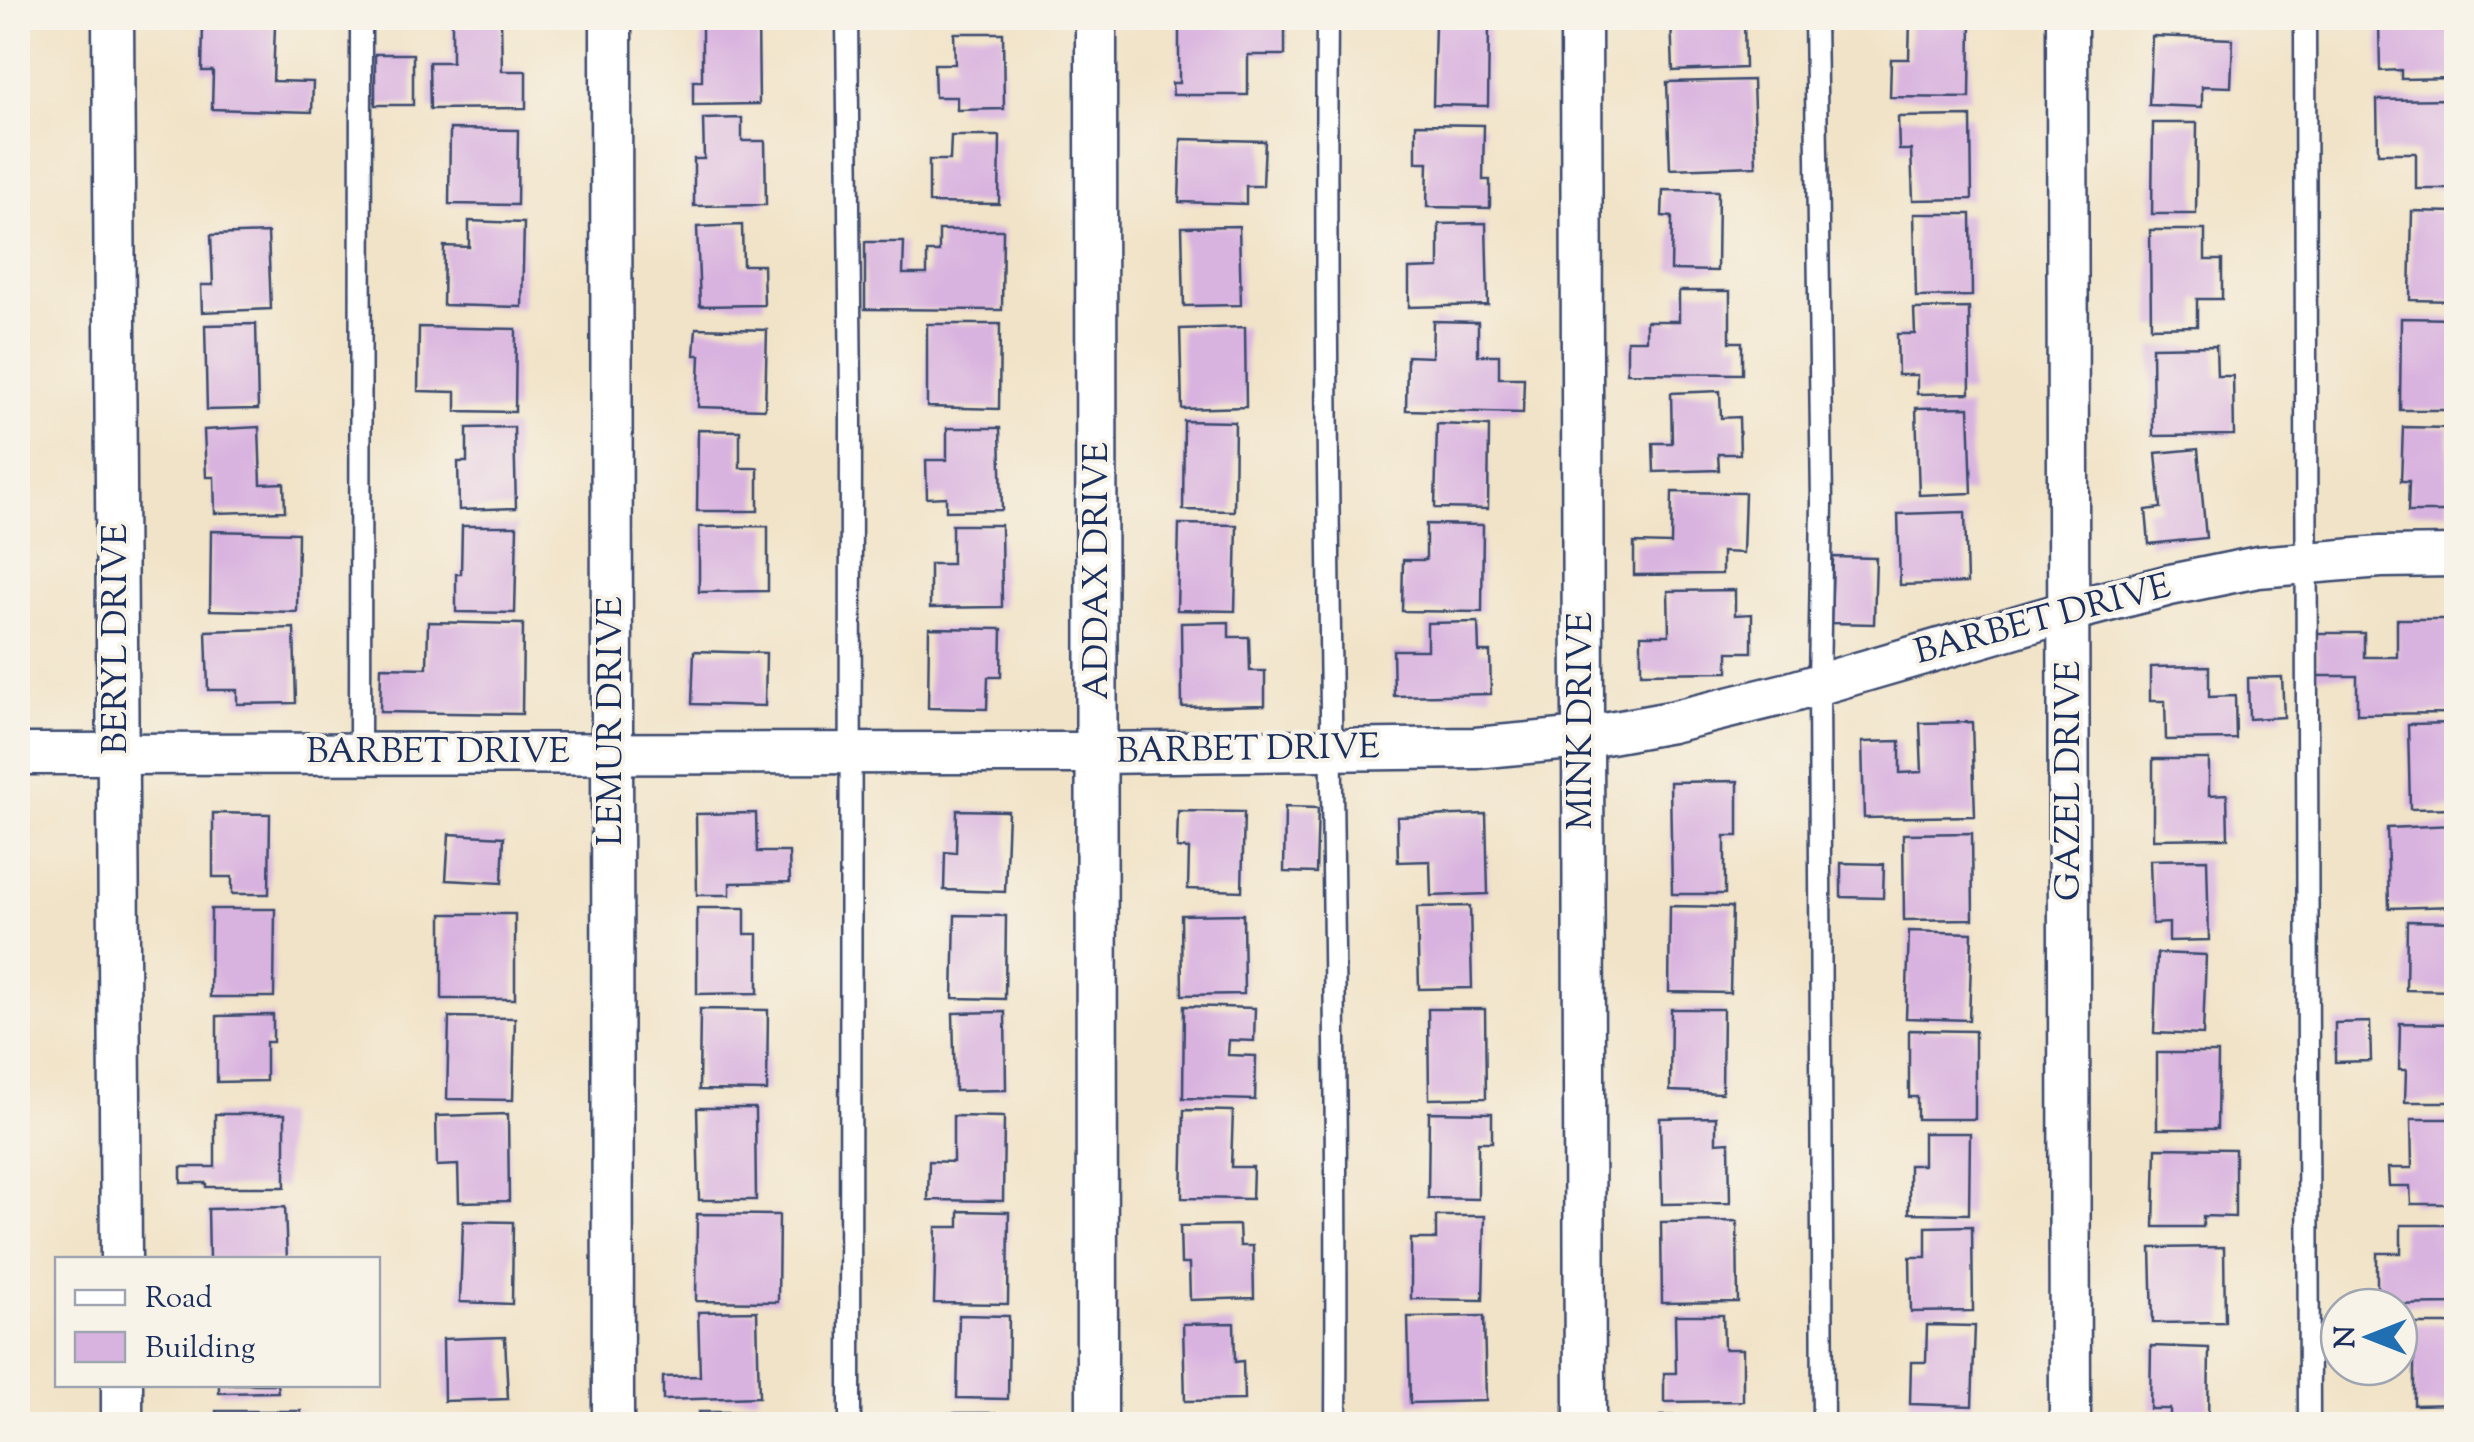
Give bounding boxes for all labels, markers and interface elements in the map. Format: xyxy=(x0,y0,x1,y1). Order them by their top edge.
street label: ADDAX DRIVE xyxy=(1073,442,1124,700)
street label: BERYL DRIVE xyxy=(92,524,143,754)
street label: BARBET DRIVE xyxy=(1909,562,2177,680)
street label: LEMUR DRIVE xyxy=(587,596,638,846)
street label: MINK DRIVE xyxy=(1557,612,1608,830)
street label: GAZEL DRIVE xyxy=(2045,661,2096,901)
street label: BARBET DRIVE xyxy=(1116,723,1380,779)
street label: BARBET DRIVE xyxy=(306,728,570,779)
legend xyxy=(55,1257,380,1387)
text: Road xyxy=(145,1278,212,1321)
north arrow xyxy=(2319,1287,2419,1387)
text: N xyxy=(2327,1326,2367,1348)
text: Building xyxy=(145,1328,255,1371)

